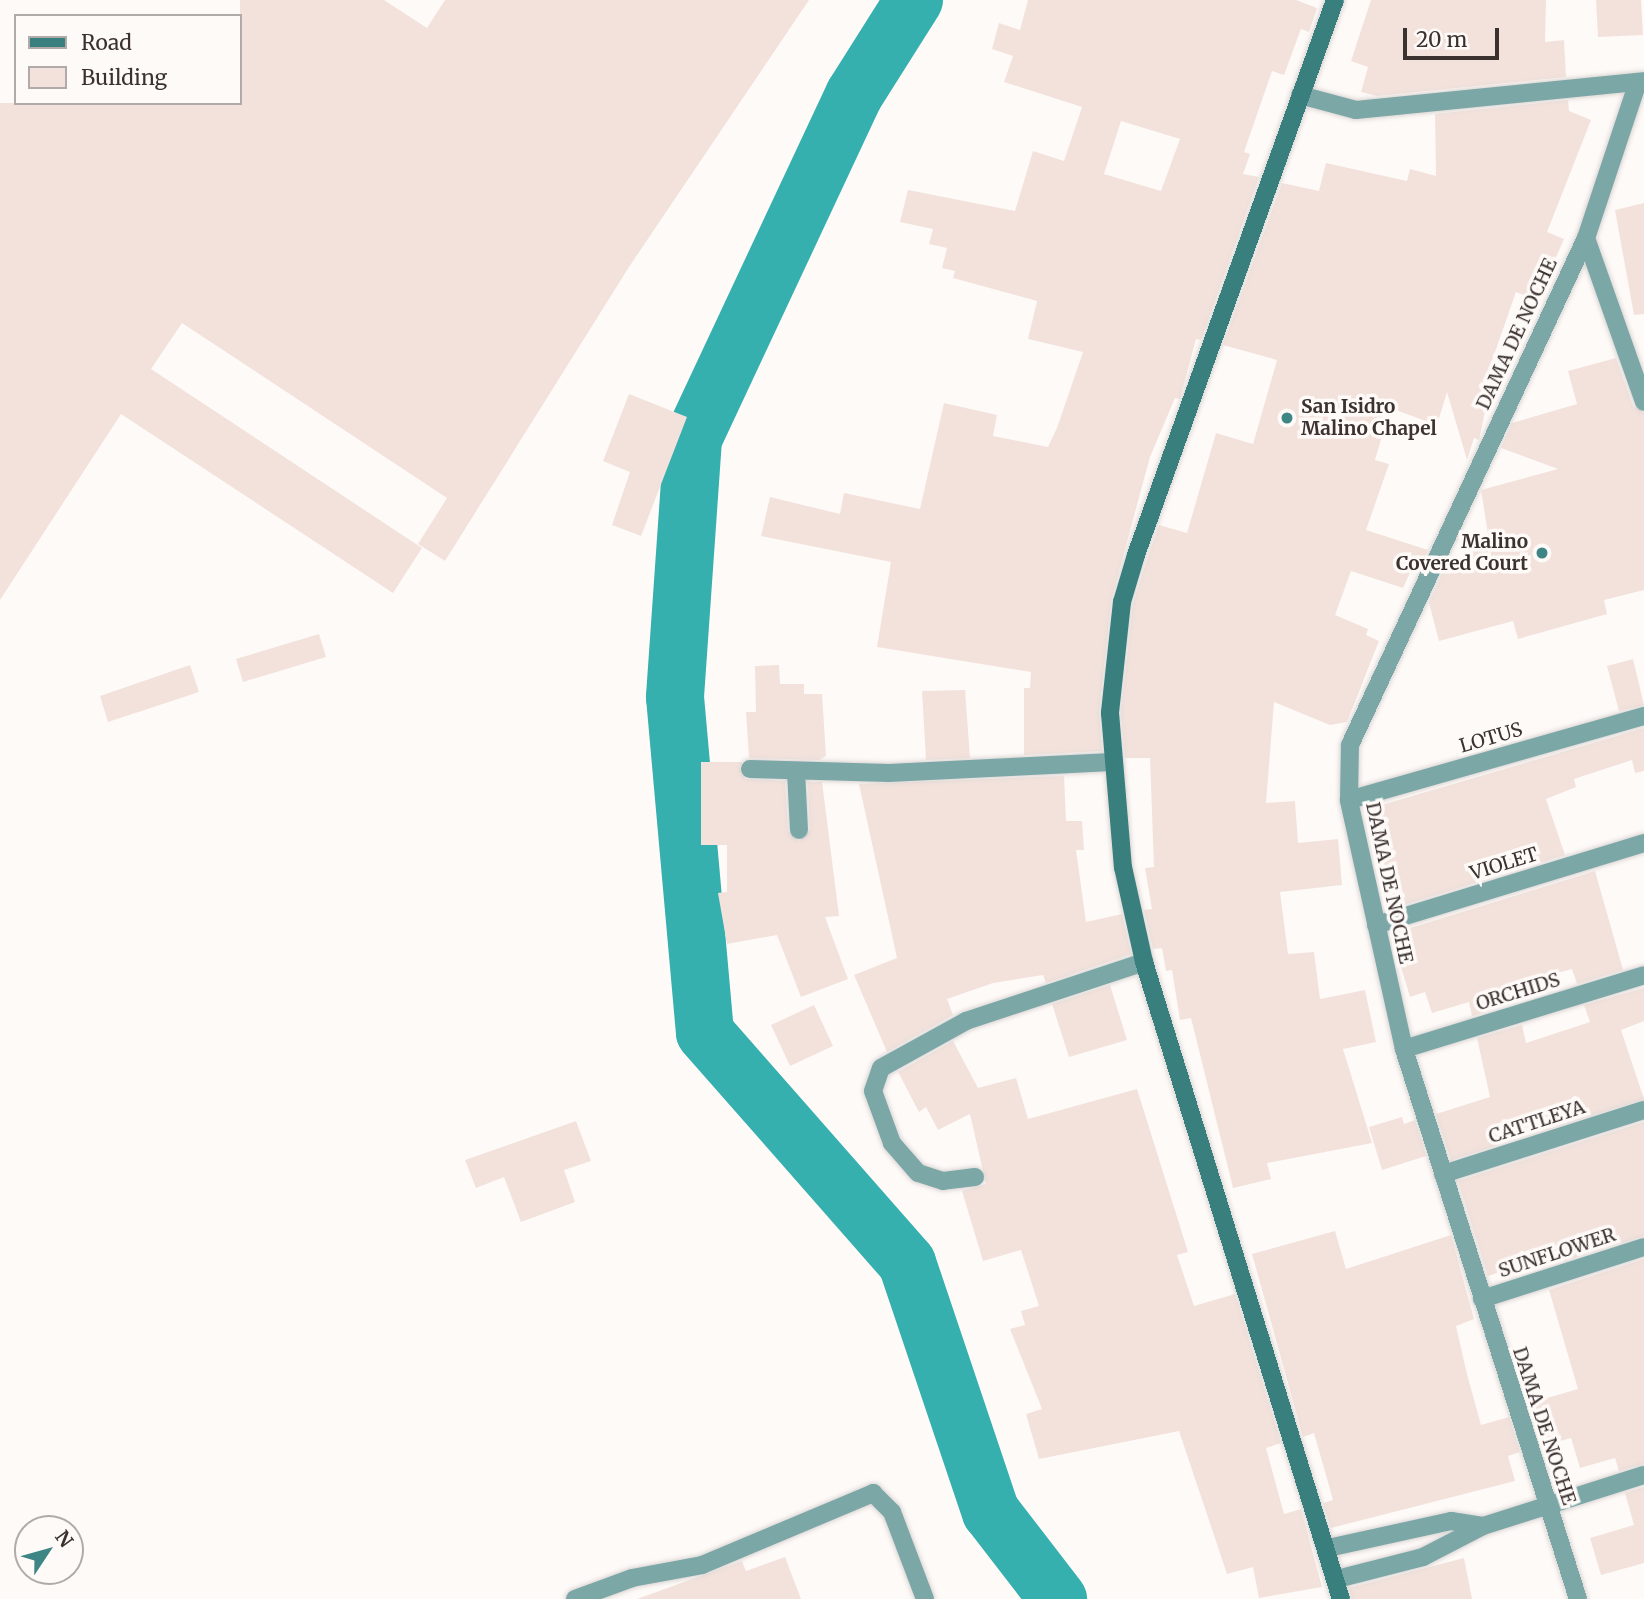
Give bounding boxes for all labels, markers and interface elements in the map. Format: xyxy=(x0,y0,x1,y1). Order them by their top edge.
legend xyxy=(14,14,242,105)
scale bar xyxy=(1406,14,1502,58)
text: 20 m xyxy=(1416,26,1467,53)
text: Road xyxy=(81,29,132,56)
text: Building xyxy=(81,64,167,91)
street label: DAMA DE NOCHE xyxy=(1472,255,1562,413)
place label: San Isidro Malino Chapel xyxy=(1301,396,1437,440)
marker: San Isidro Malino Chapel xyxy=(1279,410,1295,426)
place label: Malino Covered Court xyxy=(1396,531,1528,575)
marker: Malino Covered Court xyxy=(1534,545,1550,561)
street label: LOTUS xyxy=(1457,718,1525,758)
street label: DAMA DE NOCHE xyxy=(1361,800,1417,966)
street label: VIOLET xyxy=(1467,843,1541,885)
street label: ORCHIDS xyxy=(1473,968,1563,1016)
street label: CATTLEYA xyxy=(1486,1096,1588,1148)
street label: SUNFLOWER xyxy=(1496,1223,1618,1283)
street label: DAMA DE NOCHE xyxy=(1508,1344,1580,1508)
north arrow xyxy=(14,1515,84,1585)
text: N xyxy=(50,1526,78,1552)

